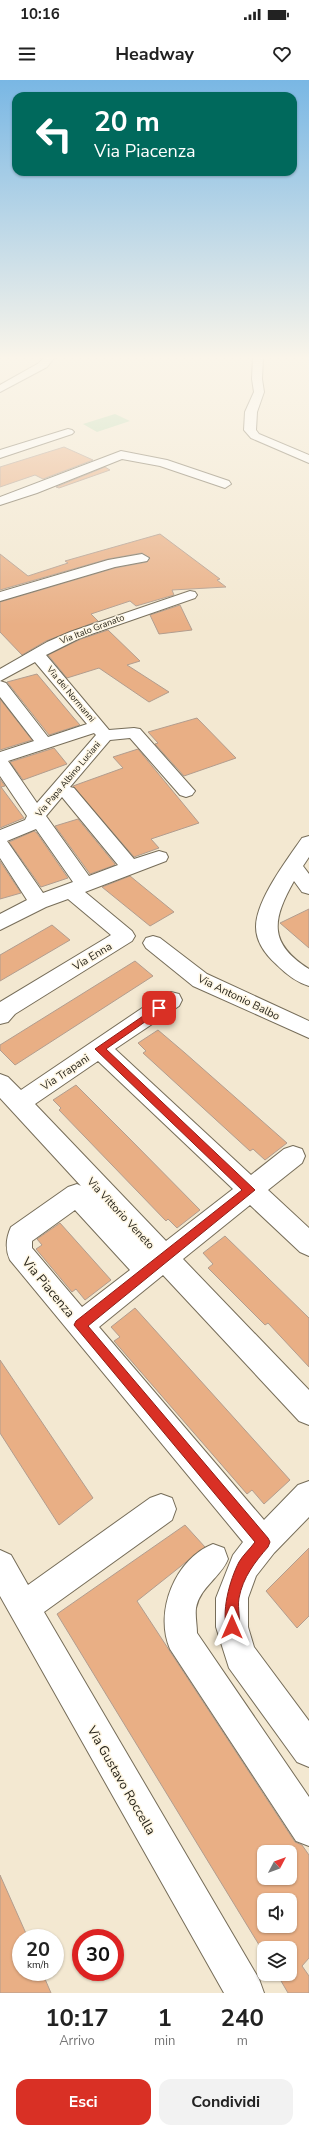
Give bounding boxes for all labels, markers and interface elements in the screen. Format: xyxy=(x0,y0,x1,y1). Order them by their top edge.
text: 10:16 xyxy=(20,4,60,24)
text: Headway xyxy=(115,42,194,66)
icon: menu xyxy=(16,43,38,65)
icon: heart xyxy=(271,43,293,65)
text: 20 m xyxy=(94,103,160,141)
icon: left xyxy=(28,108,80,160)
text: Via Piacenza xyxy=(94,139,196,163)
street label: Via Italo Granato xyxy=(57,611,126,647)
street label: Via dei Normanni xyxy=(43,663,98,724)
street label: Via Papa Albino Luciani xyxy=(32,739,103,820)
street label: Via Enna xyxy=(69,939,115,975)
street label: Via Antonio Balbo xyxy=(194,971,282,1024)
pin xyxy=(142,991,176,1025)
icon: arrive xyxy=(148,997,170,1019)
street label: Via Trapani xyxy=(37,1051,92,1095)
street label: Via Vittorio Veneto xyxy=(83,1174,158,1252)
street label: Via Piacenza xyxy=(17,1253,79,1322)
position arrow xyxy=(211,1606,253,1648)
street label: Via Gustavo Roccella xyxy=(82,1722,160,1838)
north arrow xyxy=(257,1845,297,1885)
map controls xyxy=(257,1845,297,1981)
button: sound xyxy=(257,1893,297,1933)
speed limit sign: 30 xyxy=(72,1929,124,1981)
text: 20 xyxy=(26,1936,50,1963)
button: layers xyxy=(257,1941,297,1981)
text: km/h xyxy=(27,1958,49,1972)
text: 10:17 xyxy=(45,2002,109,2034)
text: 1 xyxy=(157,2002,172,2034)
text: 240 xyxy=(221,2002,264,2034)
text: Arrivo xyxy=(59,2032,95,2050)
text: min xyxy=(154,2032,175,2050)
text: m xyxy=(237,2032,248,2050)
button: Esci xyxy=(16,2079,151,2125)
button: Condividi xyxy=(159,2079,293,2125)

